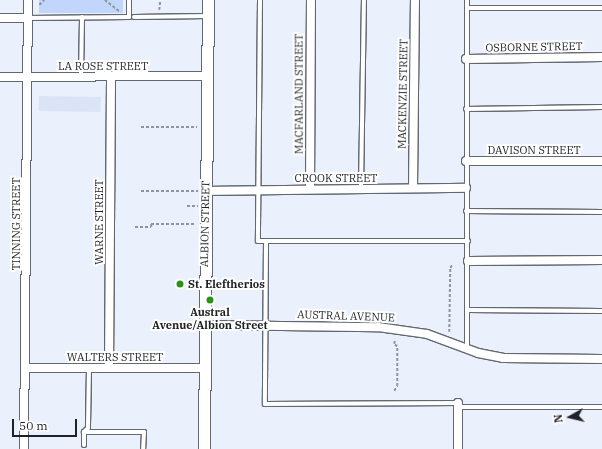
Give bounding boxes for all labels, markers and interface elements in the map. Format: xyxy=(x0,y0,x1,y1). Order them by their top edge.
street label: MACFARLAND STREET xyxy=(292,34,306,154)
street label: MACKENZIE STREET xyxy=(395,39,411,149)
street label: OSBORNE STREET xyxy=(485,40,583,54)
street label: LA ROSE STREET xyxy=(58,59,148,73)
street label: DAVISON STREET xyxy=(487,143,581,157)
street label: CROOK STREET xyxy=(295,171,377,185)
street label: TINNING STREET xyxy=(9,177,23,271)
street label: WARNE STREET xyxy=(92,179,106,265)
street label: ALBION STREET xyxy=(198,181,212,267)
place label: St. Eleftherios xyxy=(188,277,265,291)
marker: St. Eleftherios xyxy=(175,279,185,289)
marker: Austral Avenue/Albion Street xyxy=(205,295,215,305)
place label: Austral Avenue/Albion Street xyxy=(152,306,268,332)
street label: AUSTRAL AVENUE xyxy=(297,308,395,324)
street label: WALTERS STREET xyxy=(67,350,163,364)
north arrow xyxy=(550,397,590,437)
scale bar xyxy=(14,411,79,437)
text: N xyxy=(551,413,566,424)
text: 50 m xyxy=(19,418,48,433)

